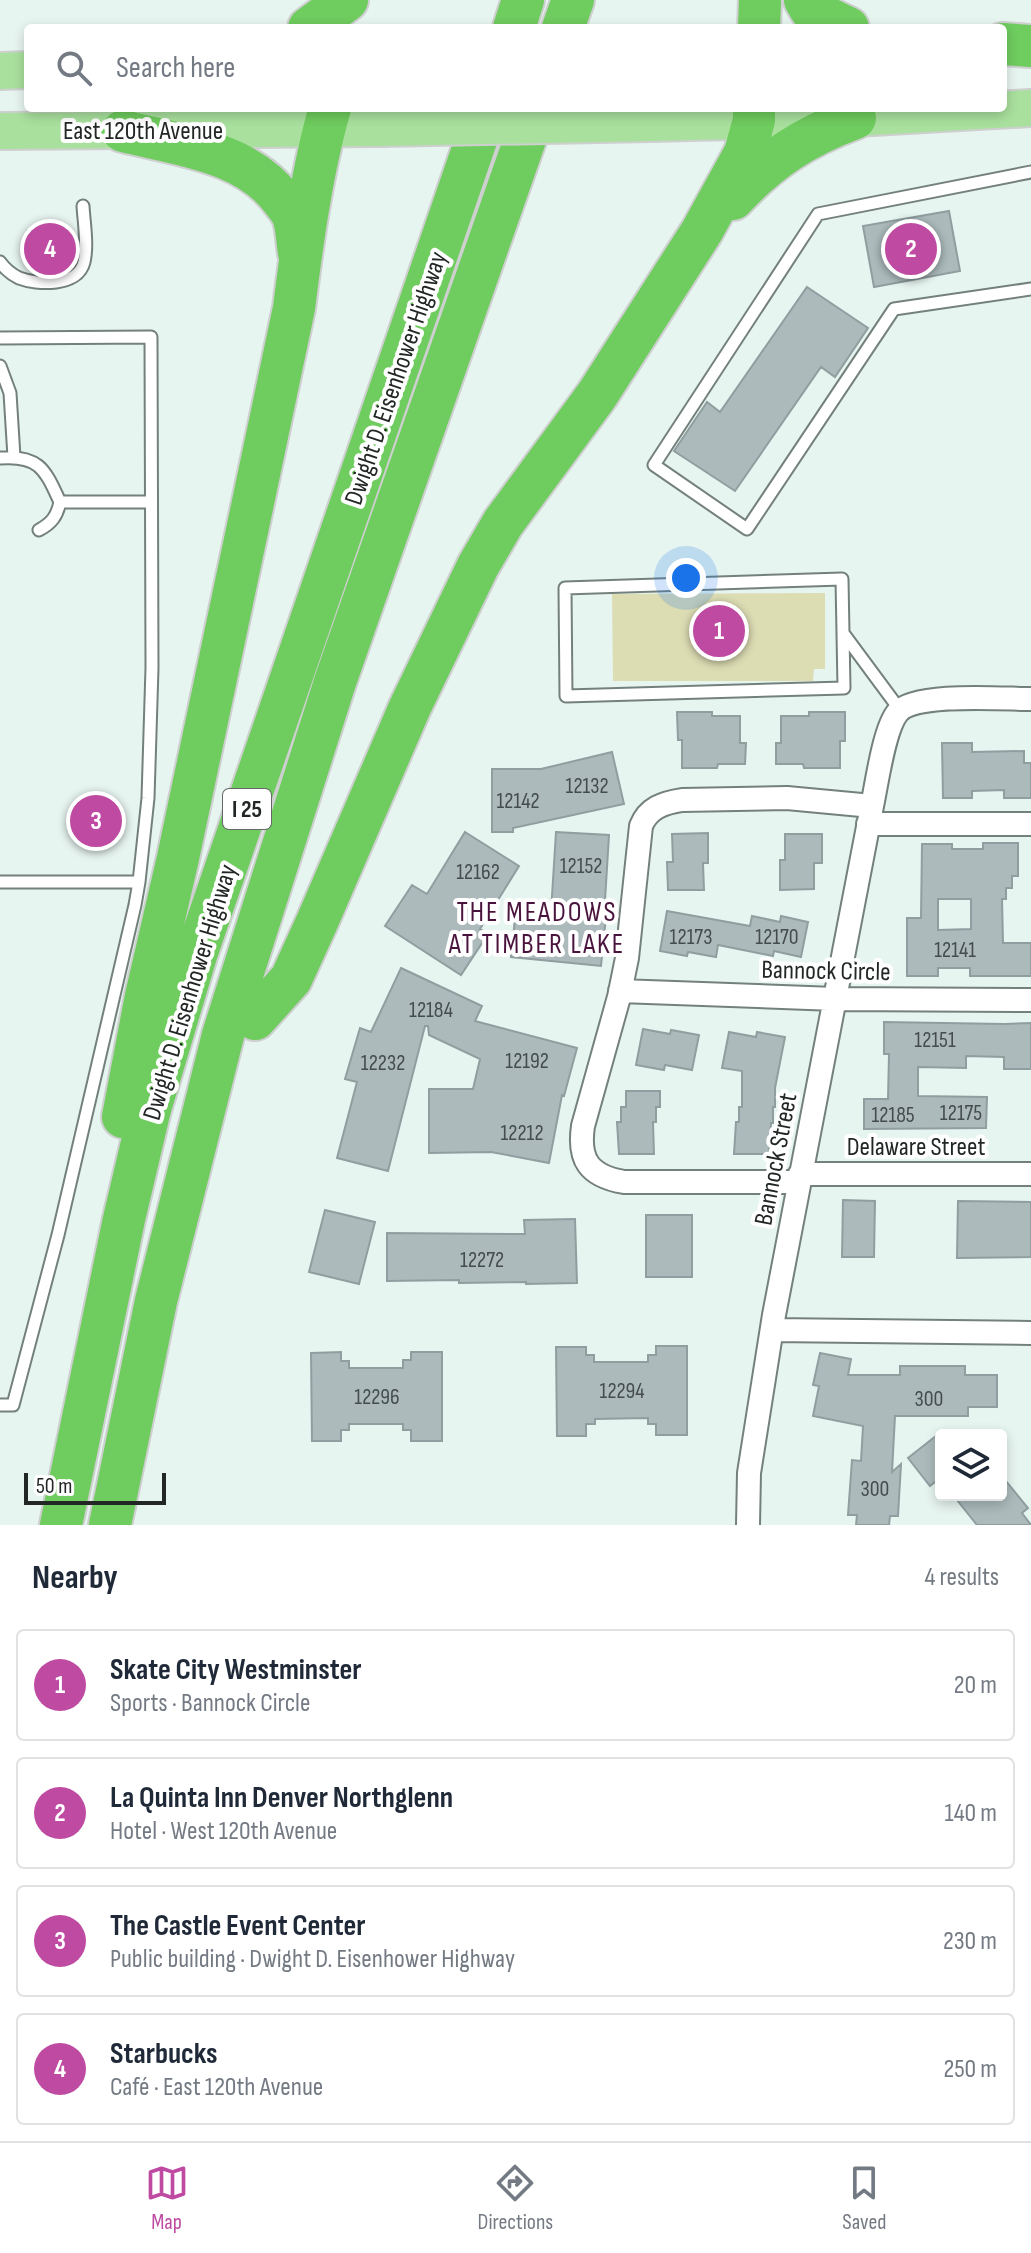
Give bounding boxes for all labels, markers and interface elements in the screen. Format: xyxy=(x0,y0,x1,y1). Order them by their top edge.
search box xyxy=(24,24,1007,112)
icon: search xyxy=(52,46,96,90)
text: Search here xyxy=(116,50,235,86)
street label: East 120th Avenue xyxy=(63,116,223,147)
pin: 4 xyxy=(24,219,76,279)
pin: 2 xyxy=(885,219,937,279)
street label: Dwight D. Eisenhower Highway xyxy=(339,248,454,509)
your location xyxy=(666,558,706,598)
pin: 1 xyxy=(693,601,745,661)
house number: 12132 xyxy=(565,773,609,800)
house number: 12142 xyxy=(496,788,540,815)
road number: I 25 xyxy=(223,789,271,829)
pin: 3 xyxy=(70,791,122,851)
house number: 12152 xyxy=(560,853,602,880)
house number: 12162 xyxy=(456,859,500,886)
street label: Dwight D. Eisenhower Highway xyxy=(137,861,244,1124)
district label: THE MEADOWS AT TIMBER LAKE xyxy=(448,896,625,961)
house number: 12173 xyxy=(670,924,712,951)
house number: 12170 xyxy=(755,924,799,951)
house number: 12141 xyxy=(934,937,976,964)
street label: Bannock Circle xyxy=(761,955,891,988)
house number: 12184 xyxy=(409,997,453,1024)
house number: 12151 xyxy=(914,1027,956,1054)
house number: 12192 xyxy=(505,1048,549,1075)
house number: 12232 xyxy=(361,1050,405,1077)
street label: Bannock Street xyxy=(748,1090,804,1228)
house number: 12175 xyxy=(940,1100,982,1127)
house number: 12185 xyxy=(871,1102,915,1129)
house number: 12212 xyxy=(500,1120,544,1147)
street label: Delaware Street xyxy=(847,1132,985,1163)
house number: 12272 xyxy=(460,1247,504,1274)
house number: 12294 xyxy=(599,1378,645,1405)
house number: 12296 xyxy=(354,1384,400,1411)
house number: 300 xyxy=(915,1386,943,1413)
map controls xyxy=(935,1429,1007,1501)
button: layers xyxy=(935,1429,1007,1501)
scale bar xyxy=(24,1469,166,1505)
text: 50 m xyxy=(36,1473,72,1500)
house number: 300 xyxy=(861,1476,889,1503)
text: Nearby xyxy=(32,1557,118,1598)
text: 4 results xyxy=(924,1562,999,1593)
text: Skate City Westminster xyxy=(110,1652,362,1688)
text: 1 xyxy=(55,1670,65,1701)
text: 20 m xyxy=(954,1670,997,1701)
text: Sports · Bannock Circle xyxy=(110,1688,310,1719)
text: La Quinta Inn Denver Northglenn xyxy=(110,1780,453,1816)
text: 2 xyxy=(54,1798,66,1829)
text: 140 m xyxy=(945,1798,997,1829)
text: Hotel · West 120th Avenue xyxy=(110,1816,337,1847)
text: The Castle Event Center xyxy=(110,1908,366,1944)
text: 3 xyxy=(54,1926,66,1957)
text: 230 m xyxy=(943,1926,997,1957)
text: Public building · Dwight D. Eisenhower Highway xyxy=(110,1944,515,1975)
text: Starbucks xyxy=(110,2036,217,2072)
text: 4 xyxy=(54,2054,66,2085)
text: 250 m xyxy=(943,2054,997,2085)
text: Café · East 120th Avenue xyxy=(110,2072,323,2103)
tab: Map xyxy=(145,2161,189,2236)
tab: Directions xyxy=(478,2161,553,2236)
tab: Saved xyxy=(842,2161,886,2236)

